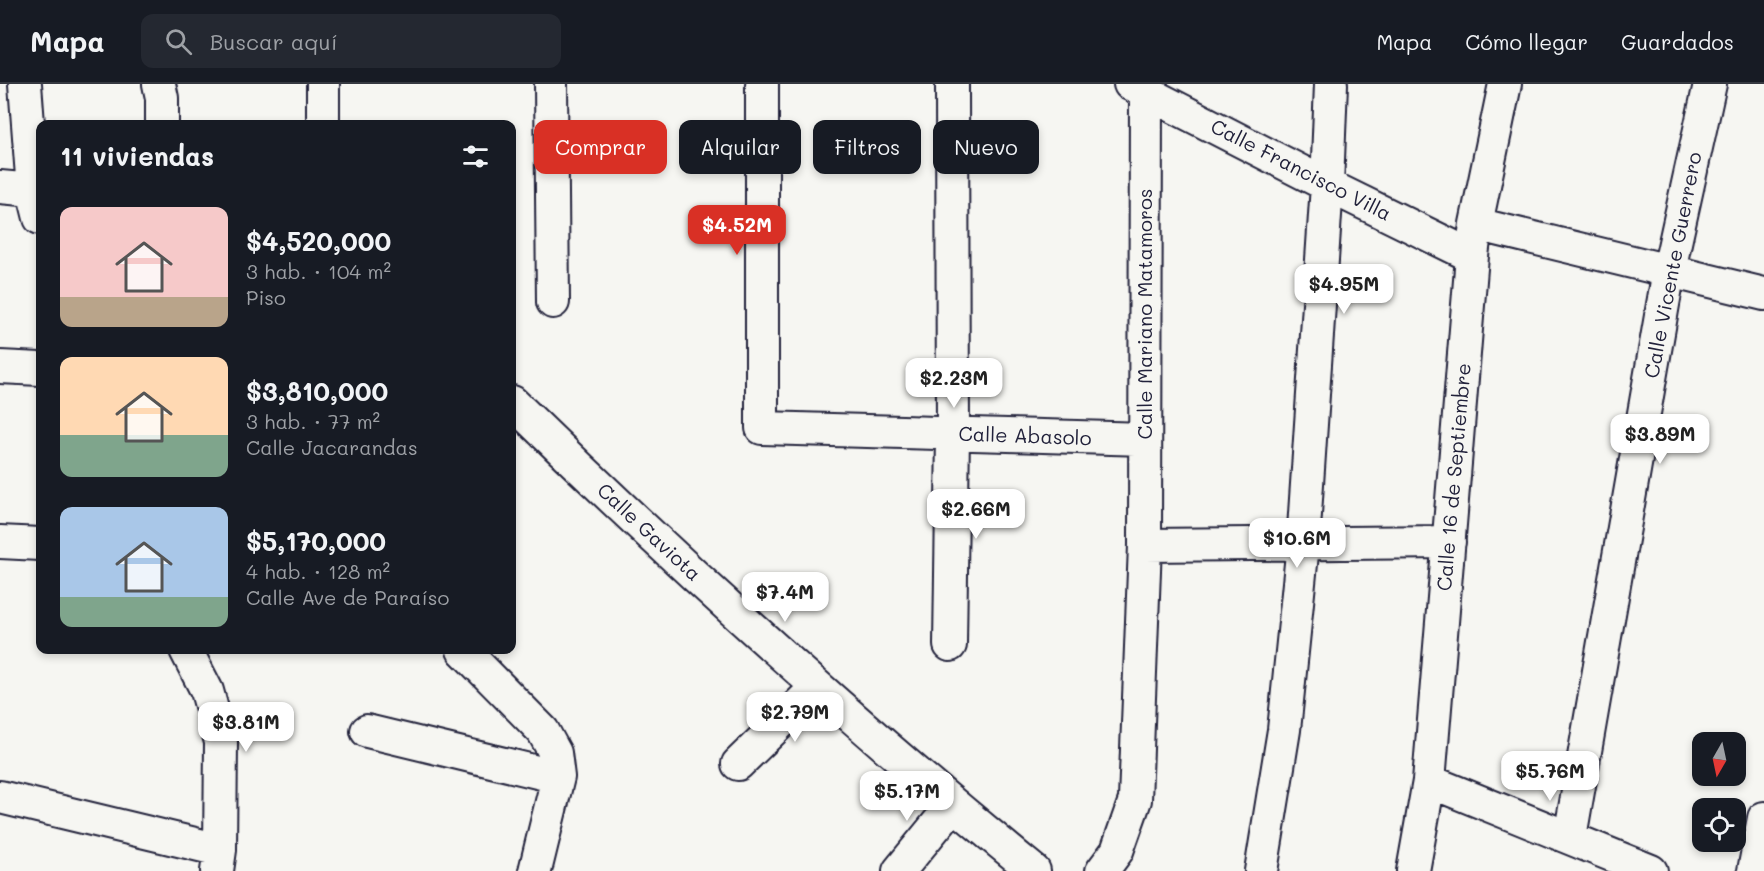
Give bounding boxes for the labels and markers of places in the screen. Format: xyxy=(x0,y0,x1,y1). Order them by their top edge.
pin: $4.52M xyxy=(688,205,786,256)
pin: $4.95M xyxy=(1295,264,1393,315)
pin: $2.23M xyxy=(905,358,1003,409)
pin: $3.89M xyxy=(1611,414,1709,465)
pin: $2.66M xyxy=(927,489,1025,540)
pin: $10.6M xyxy=(1248,518,1346,569)
pin: $7.4M xyxy=(743,572,827,623)
pin: $2.79M xyxy=(746,692,844,743)
pin: $3.81M xyxy=(197,702,295,753)
pin: $5.76M xyxy=(1501,751,1599,802)
pin: $5.17M xyxy=(858,771,956,822)

